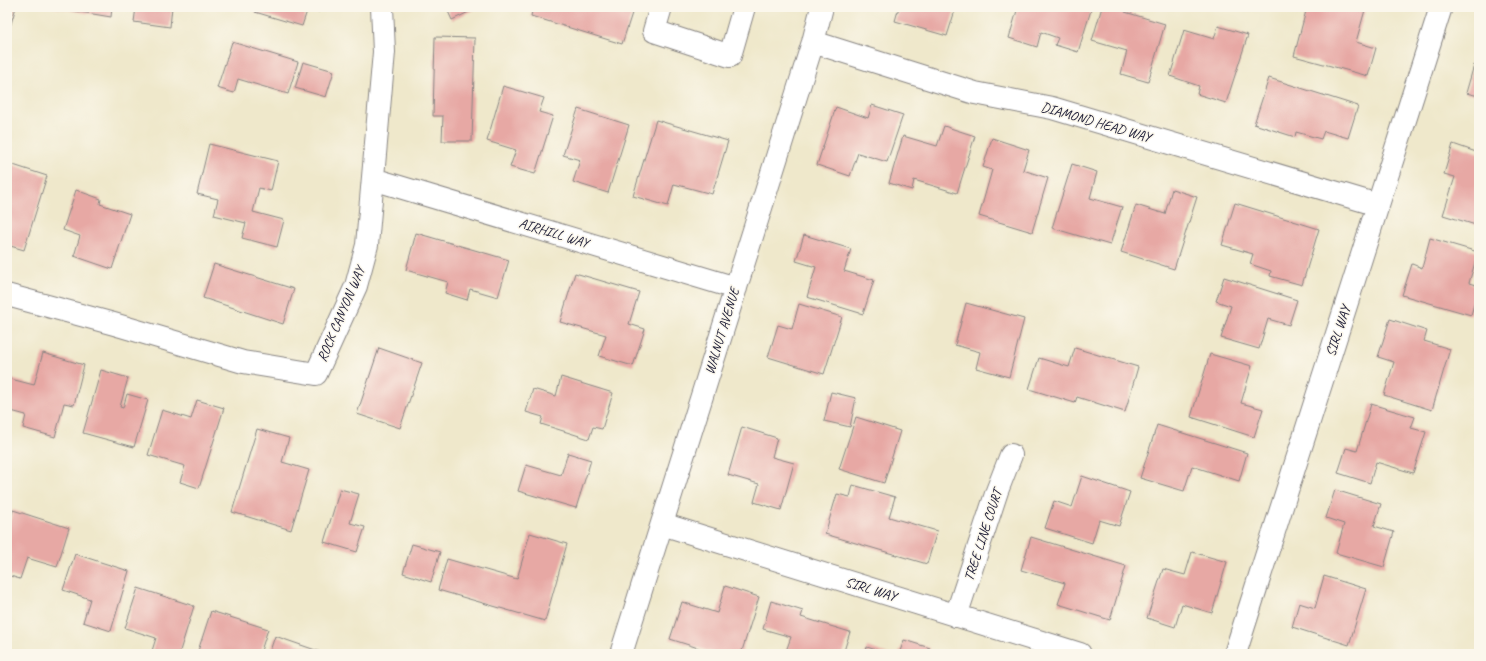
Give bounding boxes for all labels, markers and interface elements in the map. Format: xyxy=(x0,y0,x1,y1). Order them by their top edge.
street label: DIAMOND HEAD WAY xyxy=(1039,98,1155,146)
street label: AIRHILL WAY xyxy=(517,214,593,252)
street label: ROCK CANYON WAY xyxy=(313,262,369,364)
street label: WALNUT AVENUE xyxy=(701,284,744,376)
street label: SIRL WAY xyxy=(1322,302,1355,359)
street label: TREE LINE COURT xyxy=(960,484,1007,583)
street label: SIRL WAY xyxy=(843,573,900,605)

